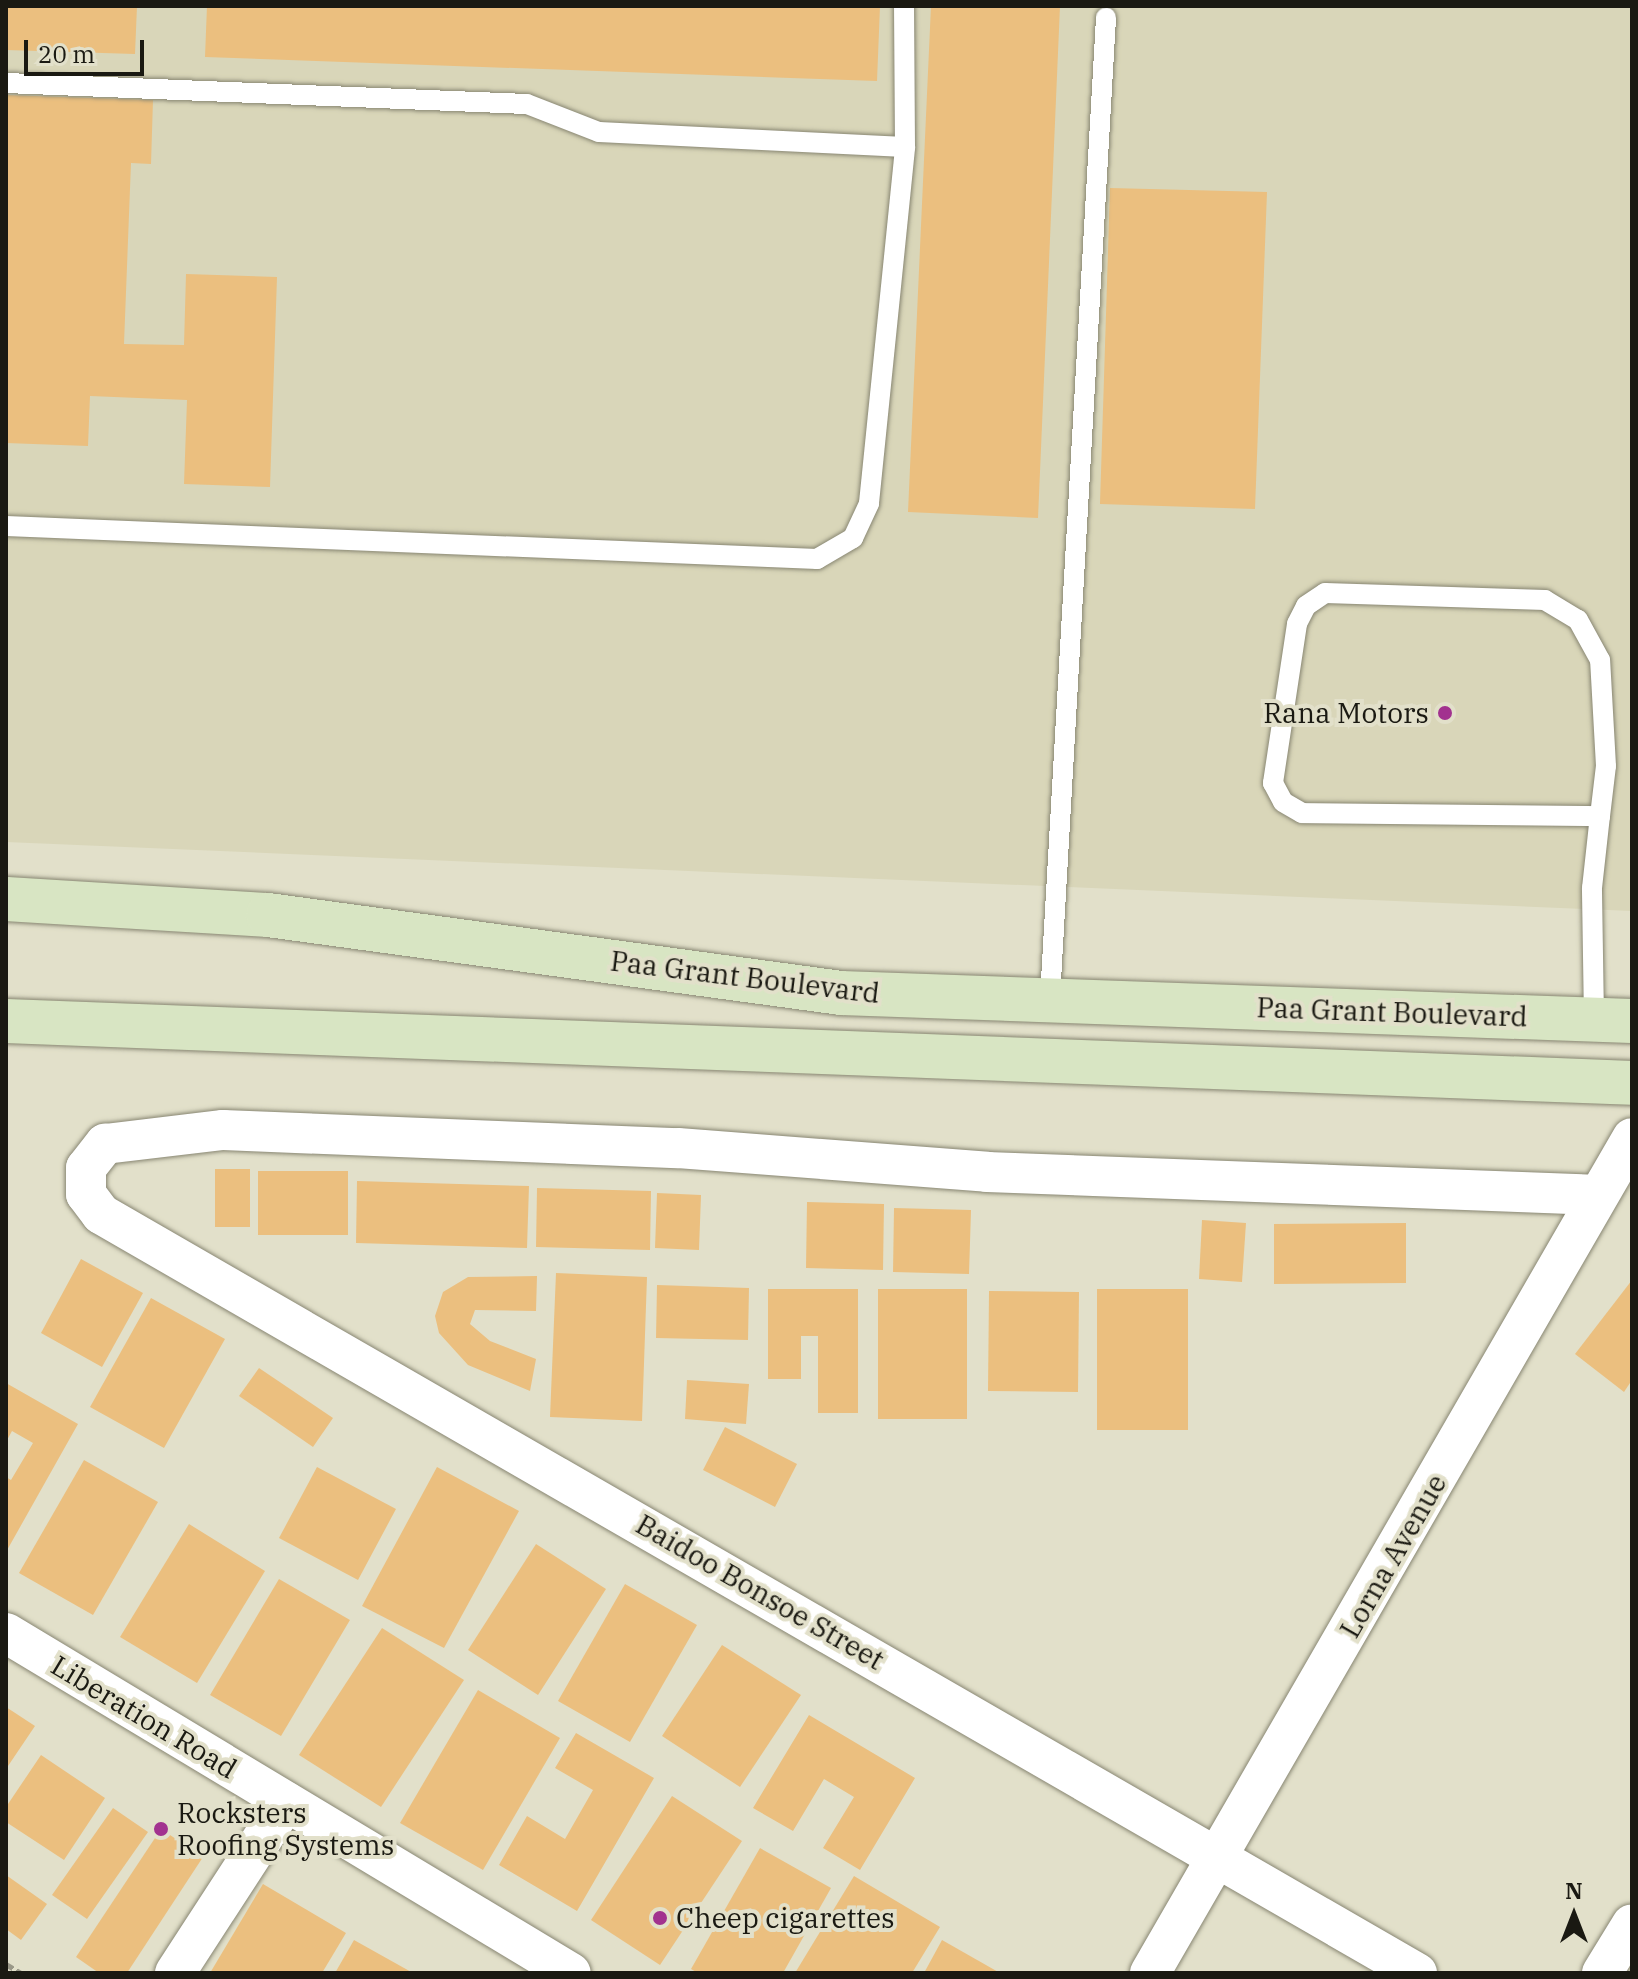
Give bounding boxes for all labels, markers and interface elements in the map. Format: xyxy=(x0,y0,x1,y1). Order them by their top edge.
scale bar xyxy=(28,24,148,74)
text: 20 m xyxy=(38,38,95,70)
place label: Rana Motors xyxy=(1263,696,1429,730)
marker: Rana Motors xyxy=(1436,704,1454,722)
street label: Paa Grant Boulevard xyxy=(609,944,881,1010)
street label: Paa Grant Boulevard xyxy=(1256,990,1528,1034)
street label: Lorna Avenue xyxy=(1333,1468,1453,1644)
street label: Baidoo Bonsoe Street xyxy=(630,1507,890,1677)
street label: Liberation Road xyxy=(45,1648,243,1786)
place label: Rocksters Roofing Systems xyxy=(177,1796,394,1862)
marker: Rocksters Roofing Systems xyxy=(152,1820,170,1838)
north arrow xyxy=(1534,1875,1614,1955)
text: N xyxy=(1565,1876,1583,1905)
place label: Cheep cigarettes xyxy=(676,1901,895,1935)
marker: Cheep cigarettes xyxy=(651,1909,669,1927)

